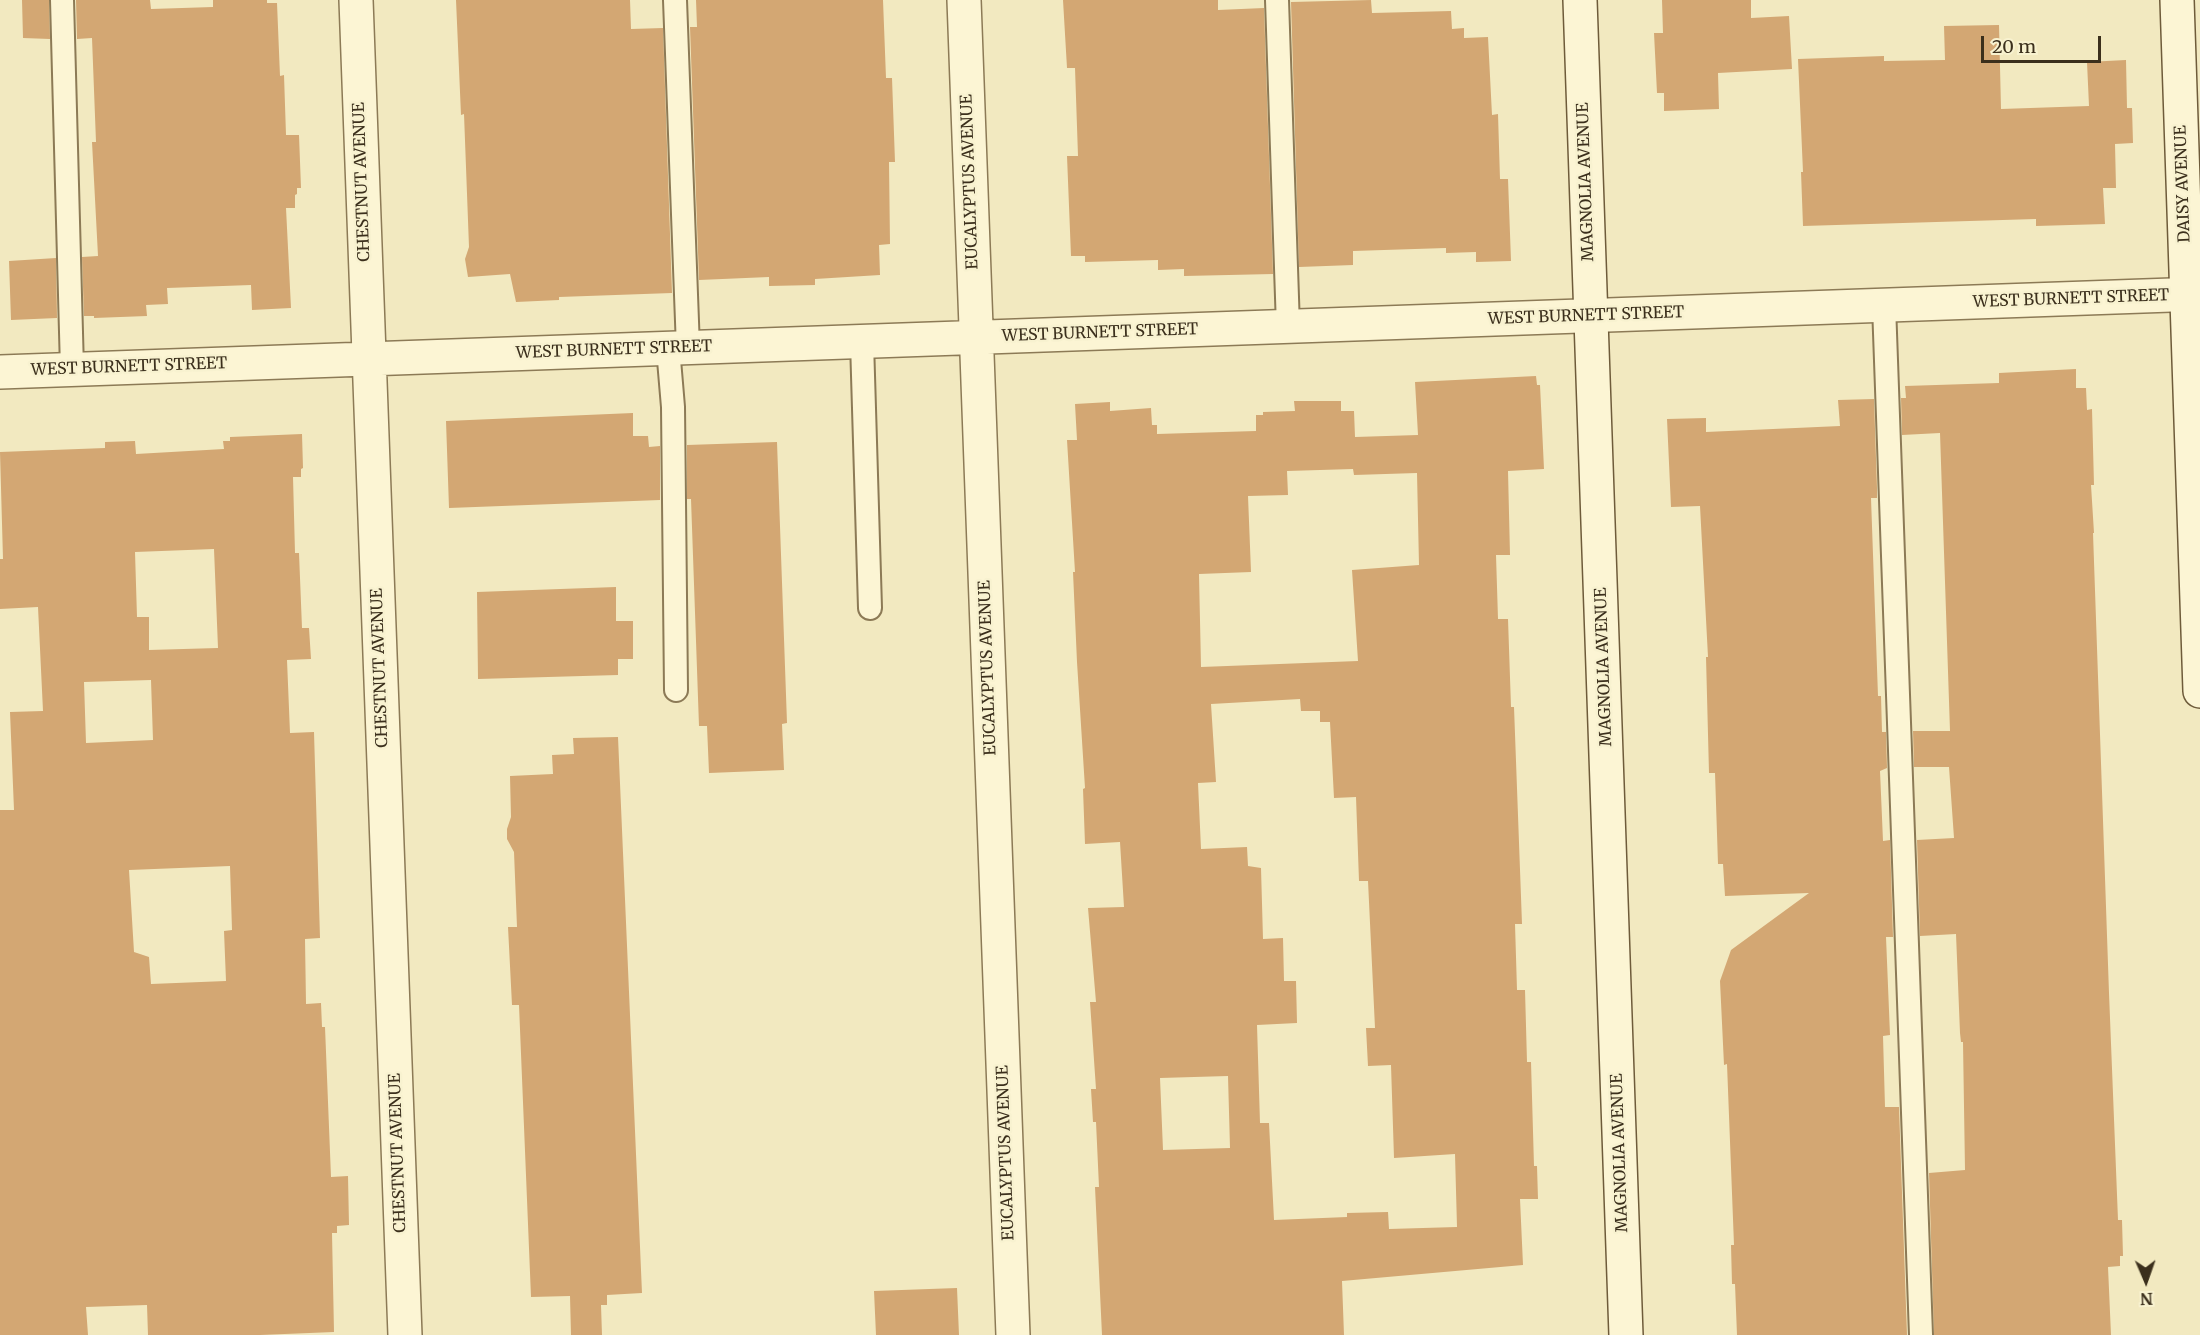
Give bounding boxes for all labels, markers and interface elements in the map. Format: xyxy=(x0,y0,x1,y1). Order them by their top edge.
scale bar xyxy=(1984,24,2104,62)
text: 20 m xyxy=(1992,35,2036,58)
street label: EUCALYPTUS AVENUE xyxy=(957,94,983,270)
street label: CHESTNUT AVENUE xyxy=(350,102,374,262)
street label: MAGNOLIA AVENUE xyxy=(1574,102,1598,262)
street label: DAISY AVENUE xyxy=(2171,125,2195,243)
street label: WEST BURNETT STREET xyxy=(1972,286,2170,312)
street label: WEST BURNETT STREET xyxy=(1487,303,1685,329)
street label: WEST BURNETT STREET xyxy=(1001,320,1199,346)
street label: WEST BURNETT STREET xyxy=(515,337,713,363)
street label: WEST BURNETT STREET xyxy=(30,354,228,380)
street label: EUCALYPTUS AVENUE xyxy=(975,580,1001,756)
street label: MAGNOLIA AVENUE xyxy=(1592,587,1616,747)
street label: CHESTNUT AVENUE xyxy=(368,588,392,748)
street label: EUCALYPTUS AVENUE xyxy=(993,1065,1019,1241)
street label: CHESTNUT AVENUE xyxy=(386,1073,410,1233)
street label: MAGNOLIA AVENUE xyxy=(1608,1073,1632,1233)
north arrow xyxy=(2116,1251,2176,1311)
text: N xyxy=(2140,1289,2153,1309)

